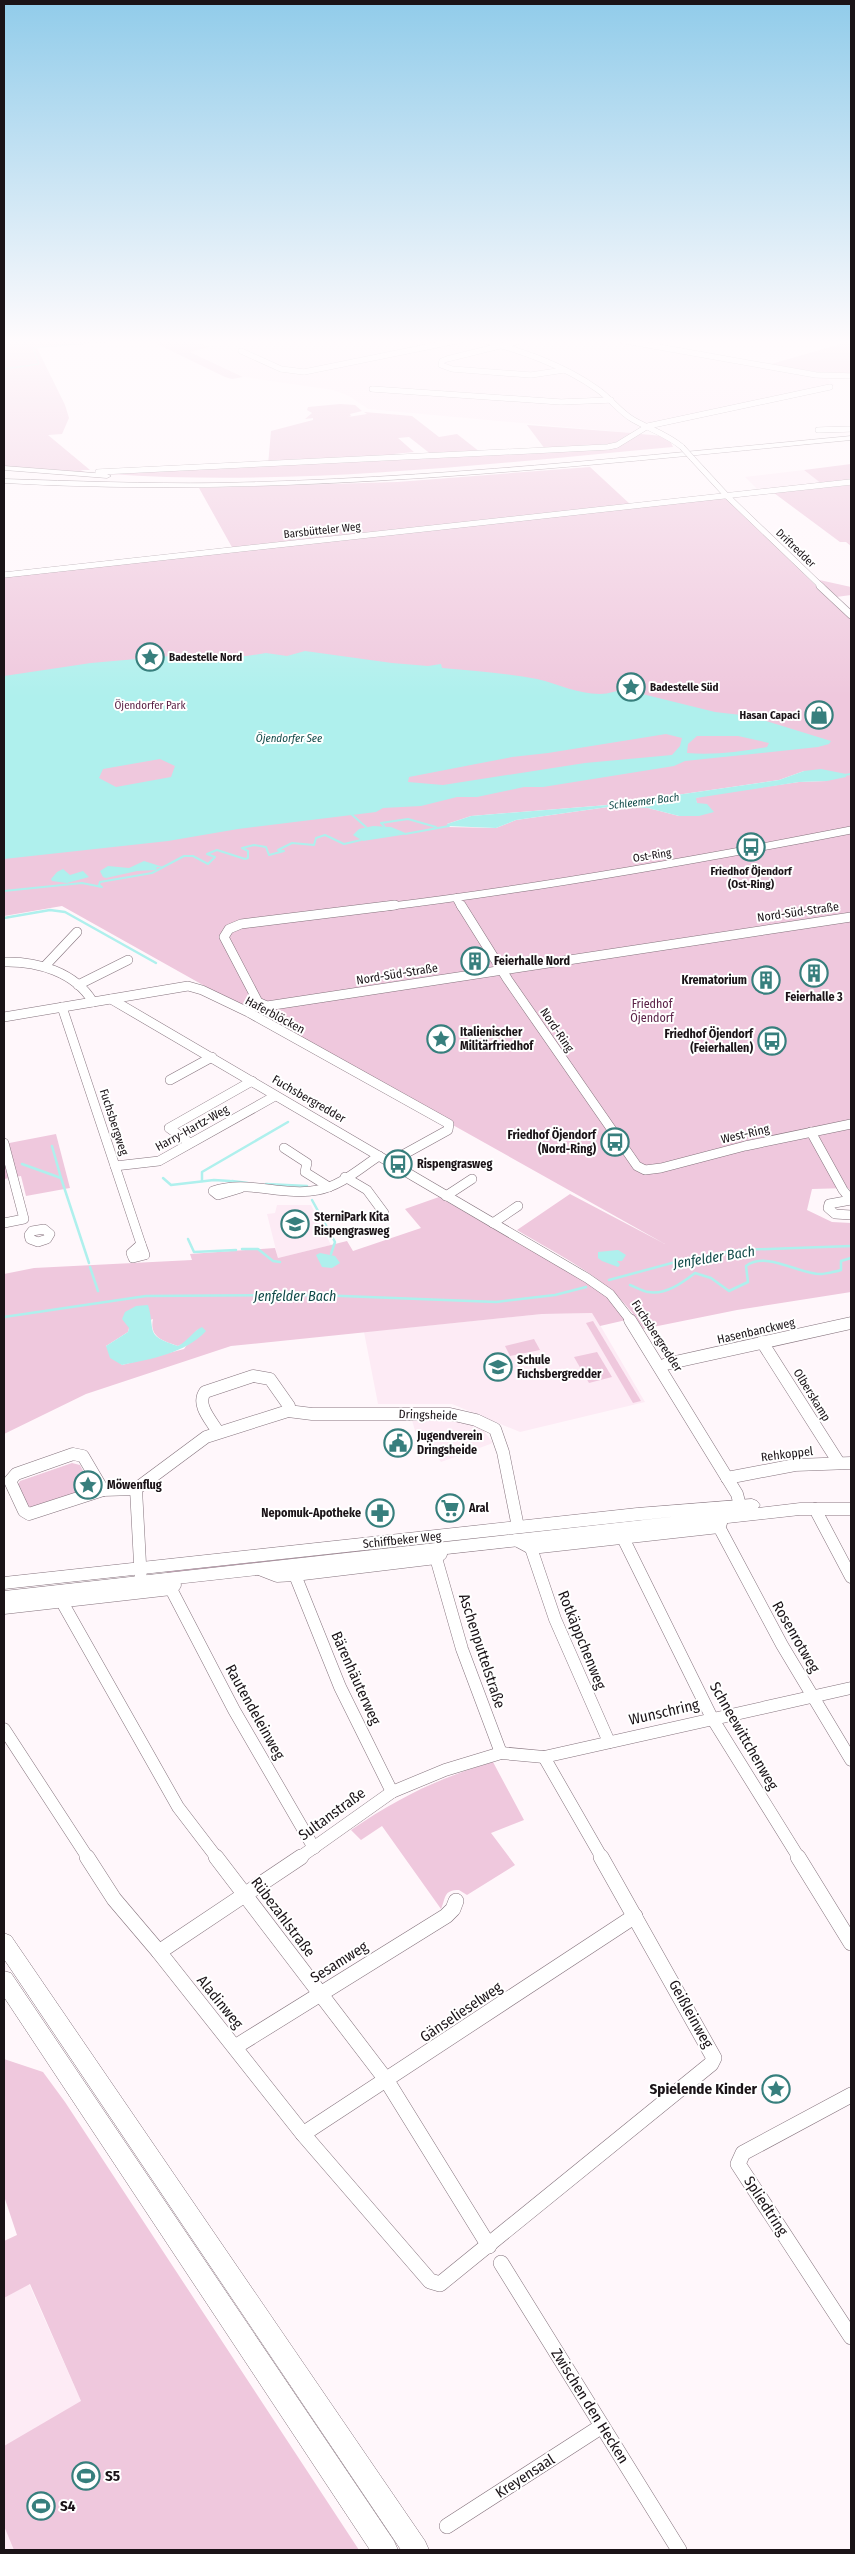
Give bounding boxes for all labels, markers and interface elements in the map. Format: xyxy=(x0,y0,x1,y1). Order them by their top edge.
street label: Barsbütteler Weg xyxy=(283,520,362,541)
street label: Driftredder xyxy=(773,526,818,571)
place icon: Badestelle Nord xyxy=(135,642,165,672)
place label: Badestelle Nord xyxy=(169,651,242,664)
place icon: Badestelle Süd xyxy=(616,672,646,702)
place label: Badestelle Süd xyxy=(650,681,719,694)
park label: Öjendorfer Park xyxy=(114,699,186,712)
shop icon: Hasan Capaci xyxy=(804,700,834,730)
place label: Hasan Capaci xyxy=(740,709,800,722)
water label: Öjendorfer See xyxy=(256,732,322,745)
water label: Schleemer Bach xyxy=(607,791,680,812)
bus stop icon: Friedhof Öjendorf (Ost-Ring) xyxy=(736,832,766,862)
street label: Ost-Ring xyxy=(632,846,673,865)
place label: Friedhof Öjendorf (Ost-Ring) xyxy=(710,865,793,891)
street label: Nord-Süd-Straße xyxy=(756,899,840,925)
building icon: Feierhalle Nord xyxy=(460,946,490,976)
place label: Feierhalle Nord xyxy=(494,954,570,968)
building icon: Feierhalle 3 xyxy=(799,958,829,988)
street label: Nord-Süd-Straße xyxy=(355,961,439,987)
building icon: Krematorium xyxy=(751,965,781,995)
place label: Krematorium xyxy=(681,973,747,987)
place label: Feierhalle 3 xyxy=(785,990,843,1004)
street label: Haferblöcken xyxy=(243,993,307,1037)
park label: Friedhof Öjendorf xyxy=(630,997,675,1025)
street label: Nord-Ring xyxy=(537,1005,577,1055)
place icon: Italienischer Militärfriedhof xyxy=(426,1024,456,1054)
place label: Italienischer Militärfriedhof xyxy=(460,1025,534,1053)
place label: Friedhof Öjendorf (Feierhallen) xyxy=(665,1026,754,1055)
bus stop icon: Friedhof Öjendorf (Feierhallen) xyxy=(757,1026,787,1056)
street label: Fuchsbergredder xyxy=(270,1072,349,1126)
street label: Fuchsbergweg xyxy=(97,1087,131,1157)
street label: Harry-Hartz-Weg xyxy=(153,1102,231,1154)
street label: West-Ring xyxy=(719,1122,771,1146)
place label: Friedhof Öjendorf (Nord-Ring) xyxy=(508,1127,597,1156)
bus stop icon: Friedhof Öjendorf (Nord-Ring) xyxy=(600,1127,630,1157)
bus stop icon: Rispengrasweg xyxy=(383,1149,413,1179)
place label: Rispengrasweg xyxy=(417,1157,492,1171)
school or university icon: SterniPark Kita Rispengrasweg xyxy=(280,1209,310,1239)
place label: SterniPark Kita Rispengrasweg xyxy=(314,1210,389,1238)
water label: Jenfelder Bach xyxy=(671,1243,756,1272)
water label: Jenfelder Bach xyxy=(253,1288,336,1305)
street label: Fuchsbergredder xyxy=(629,1298,686,1375)
street label: Hasenbanckweg xyxy=(716,1315,796,1347)
school or university icon: Schule Fuchsbergredder xyxy=(483,1352,513,1382)
place label: Schule Fuchsbergredder xyxy=(517,1353,602,1381)
street label: Olberskamp xyxy=(790,1366,834,1424)
street label: Dringsheide xyxy=(398,1407,458,1423)
public building icon: Jugendverein Dringsheide xyxy=(383,1428,413,1458)
place label: Jugendverein Dringsheide xyxy=(416,1429,483,1457)
street label: Rehkoppel xyxy=(760,1444,814,1464)
place icon: Möwenflug xyxy=(73,1470,103,1500)
place label: Möwenflug xyxy=(107,1478,162,1492)
supermarket icon: Aral xyxy=(435,1493,465,1523)
pharmacy icon: Nepomuk-Apotheke xyxy=(365,1498,395,1528)
place label: Aral xyxy=(468,1501,489,1515)
place label: Nepomuk-Apotheke xyxy=(261,1506,361,1520)
street label: Schiffbeker Weg xyxy=(362,1529,442,1551)
street label: Rotkäppchenweg xyxy=(554,1588,610,1692)
street label: Aschenputtelstraße xyxy=(455,1591,509,1711)
street label: Rosenrotweg xyxy=(768,1598,824,1676)
street label: Bärenhäuterweg xyxy=(327,1628,385,1728)
street label: Rautendeleinweg xyxy=(221,1661,289,1763)
street label: Schneewittchenweg xyxy=(706,1679,782,1793)
street label: Wunschring xyxy=(627,1695,701,1729)
street label: Sultanstraße xyxy=(295,1784,369,1844)
street label: Rübezahlstraße xyxy=(247,1874,319,1960)
street label: Sesamweg xyxy=(307,1937,371,1987)
street label: Aladinweg xyxy=(193,1972,247,2032)
street label: Geißleinweg xyxy=(665,1977,717,2051)
street label: Gänselieselweg xyxy=(417,1978,505,2046)
place icon: Spielende Kinder xyxy=(761,2074,791,2104)
place label: Spielende Kinder xyxy=(649,2080,757,2098)
street label: Spliedtring xyxy=(740,2173,792,2239)
street label: Zwischen den Hecken xyxy=(547,2345,633,2467)
street label: Kreyensaal xyxy=(492,2450,558,2502)
sports icon: S5 xyxy=(71,2461,101,2491)
place label: S5 xyxy=(105,2467,120,2485)
sports icon: S4 xyxy=(26,2491,56,2521)
place label: S4 xyxy=(60,2497,76,2515)

